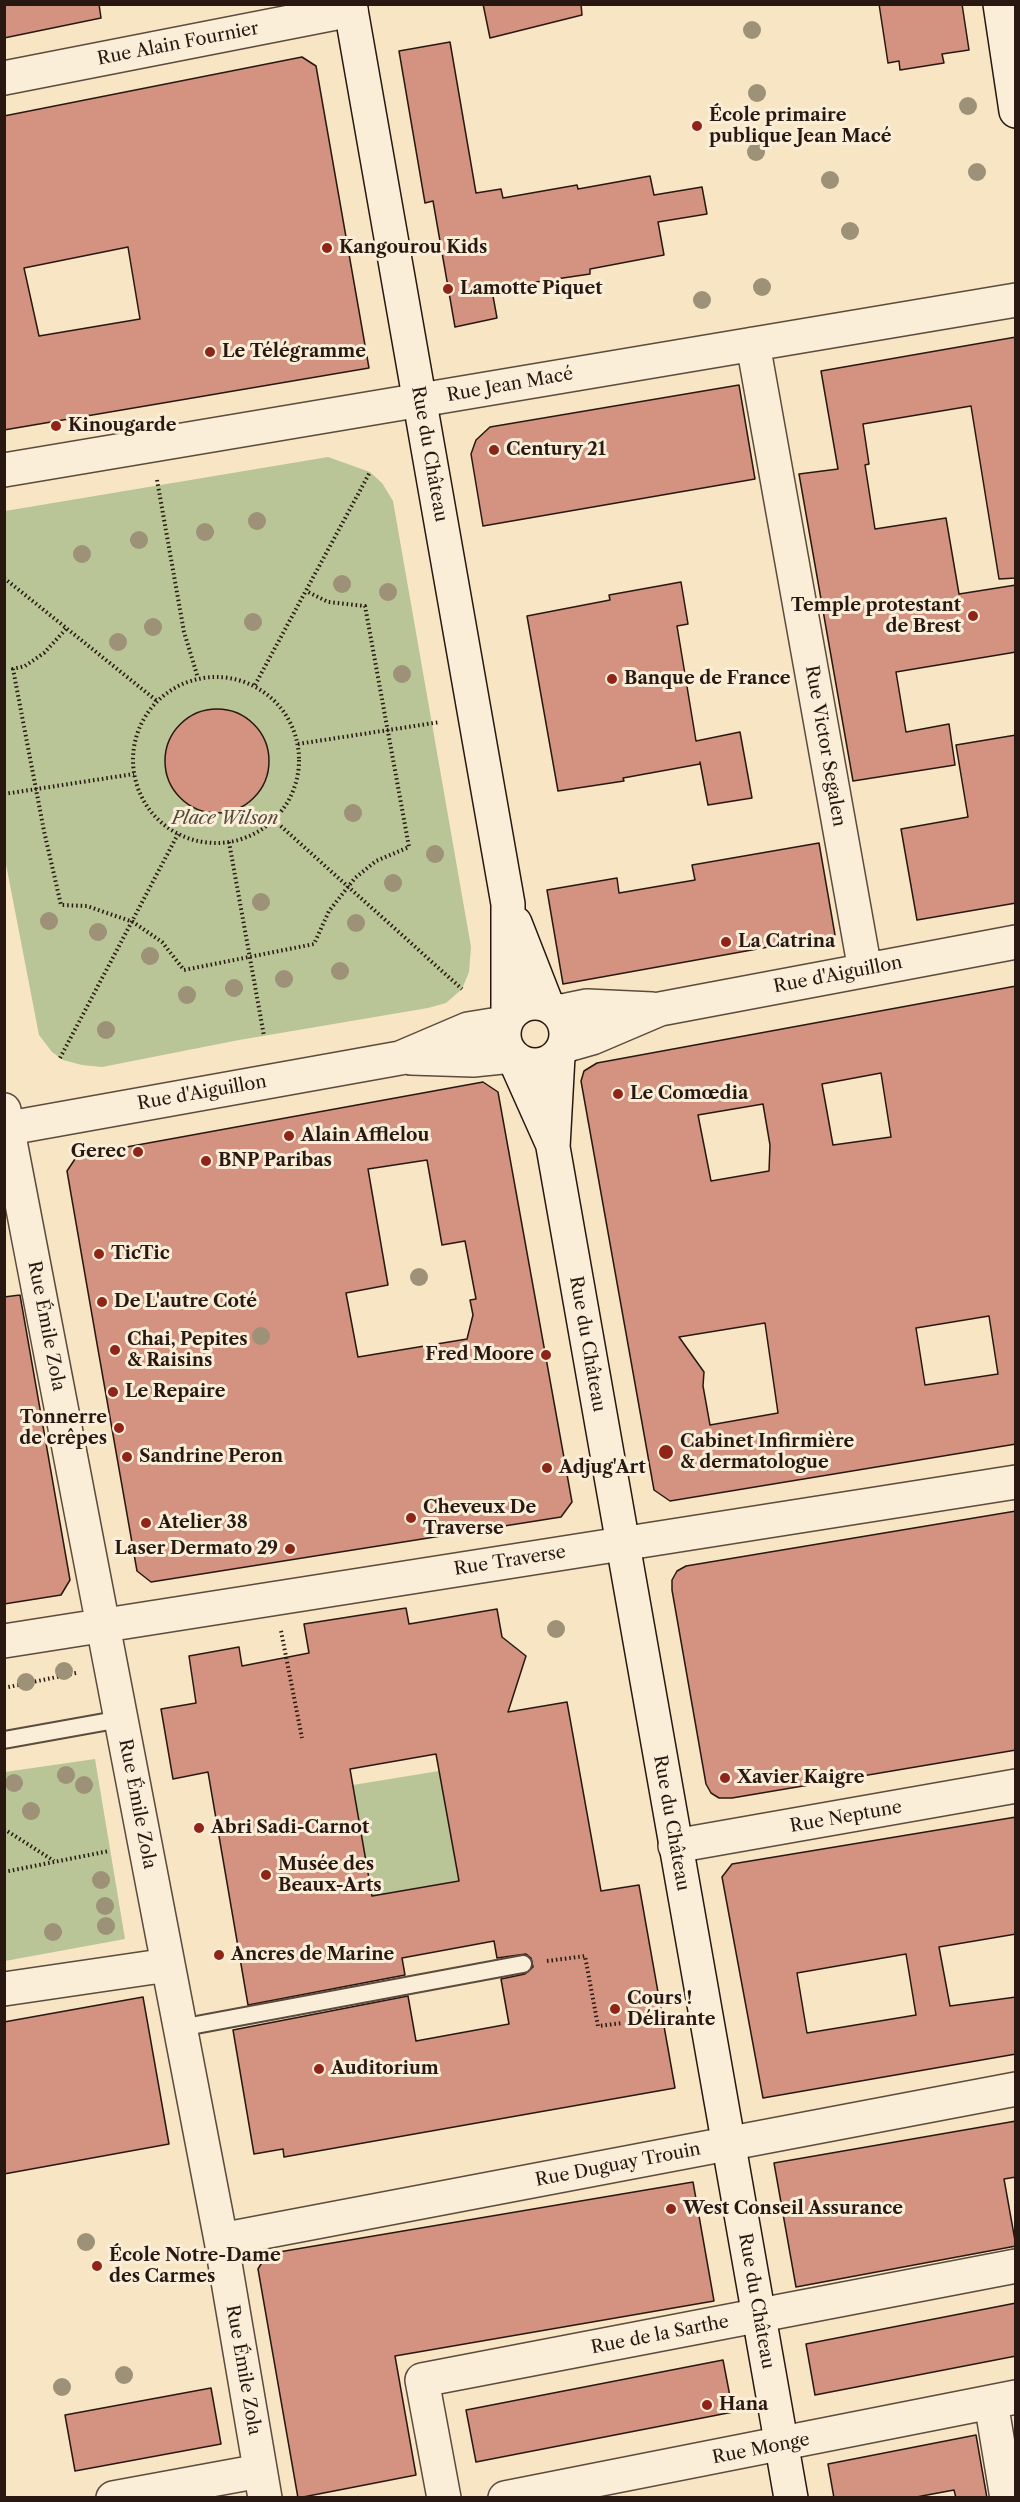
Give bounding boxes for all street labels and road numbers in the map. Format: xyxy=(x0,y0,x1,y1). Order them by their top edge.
street label: Rue Alain Fournier xyxy=(95,18,261,70)
street label: Rue Jean Macé xyxy=(445,363,575,407)
street label: Rue du Château xyxy=(406,384,452,524)
street label: Rue Victor Segalen xyxy=(800,664,850,828)
street label: Rue d'Aiguillon xyxy=(772,952,904,998)
street label: Rue d'Aiguillon xyxy=(136,1071,268,1115)
street label: Rue Émile Zola xyxy=(23,1259,69,1393)
street label: Rue du Château xyxy=(564,1274,610,1414)
street label: Rue Traverse xyxy=(453,1542,567,1580)
street label: Rue Émile Zola xyxy=(114,1737,160,1871)
street label: Rue du Château xyxy=(648,1753,694,1893)
street label: Rue Neptune xyxy=(788,1797,904,1837)
street label: Rue Duguay Trouin xyxy=(534,2138,702,2192)
street label: Rue du Château xyxy=(733,2231,779,2371)
street label: Rue Émile Zola xyxy=(221,2303,265,2437)
street label: Rue de la Sarthe xyxy=(589,2311,731,2359)
street label: Rue Monge xyxy=(711,2429,811,2469)

